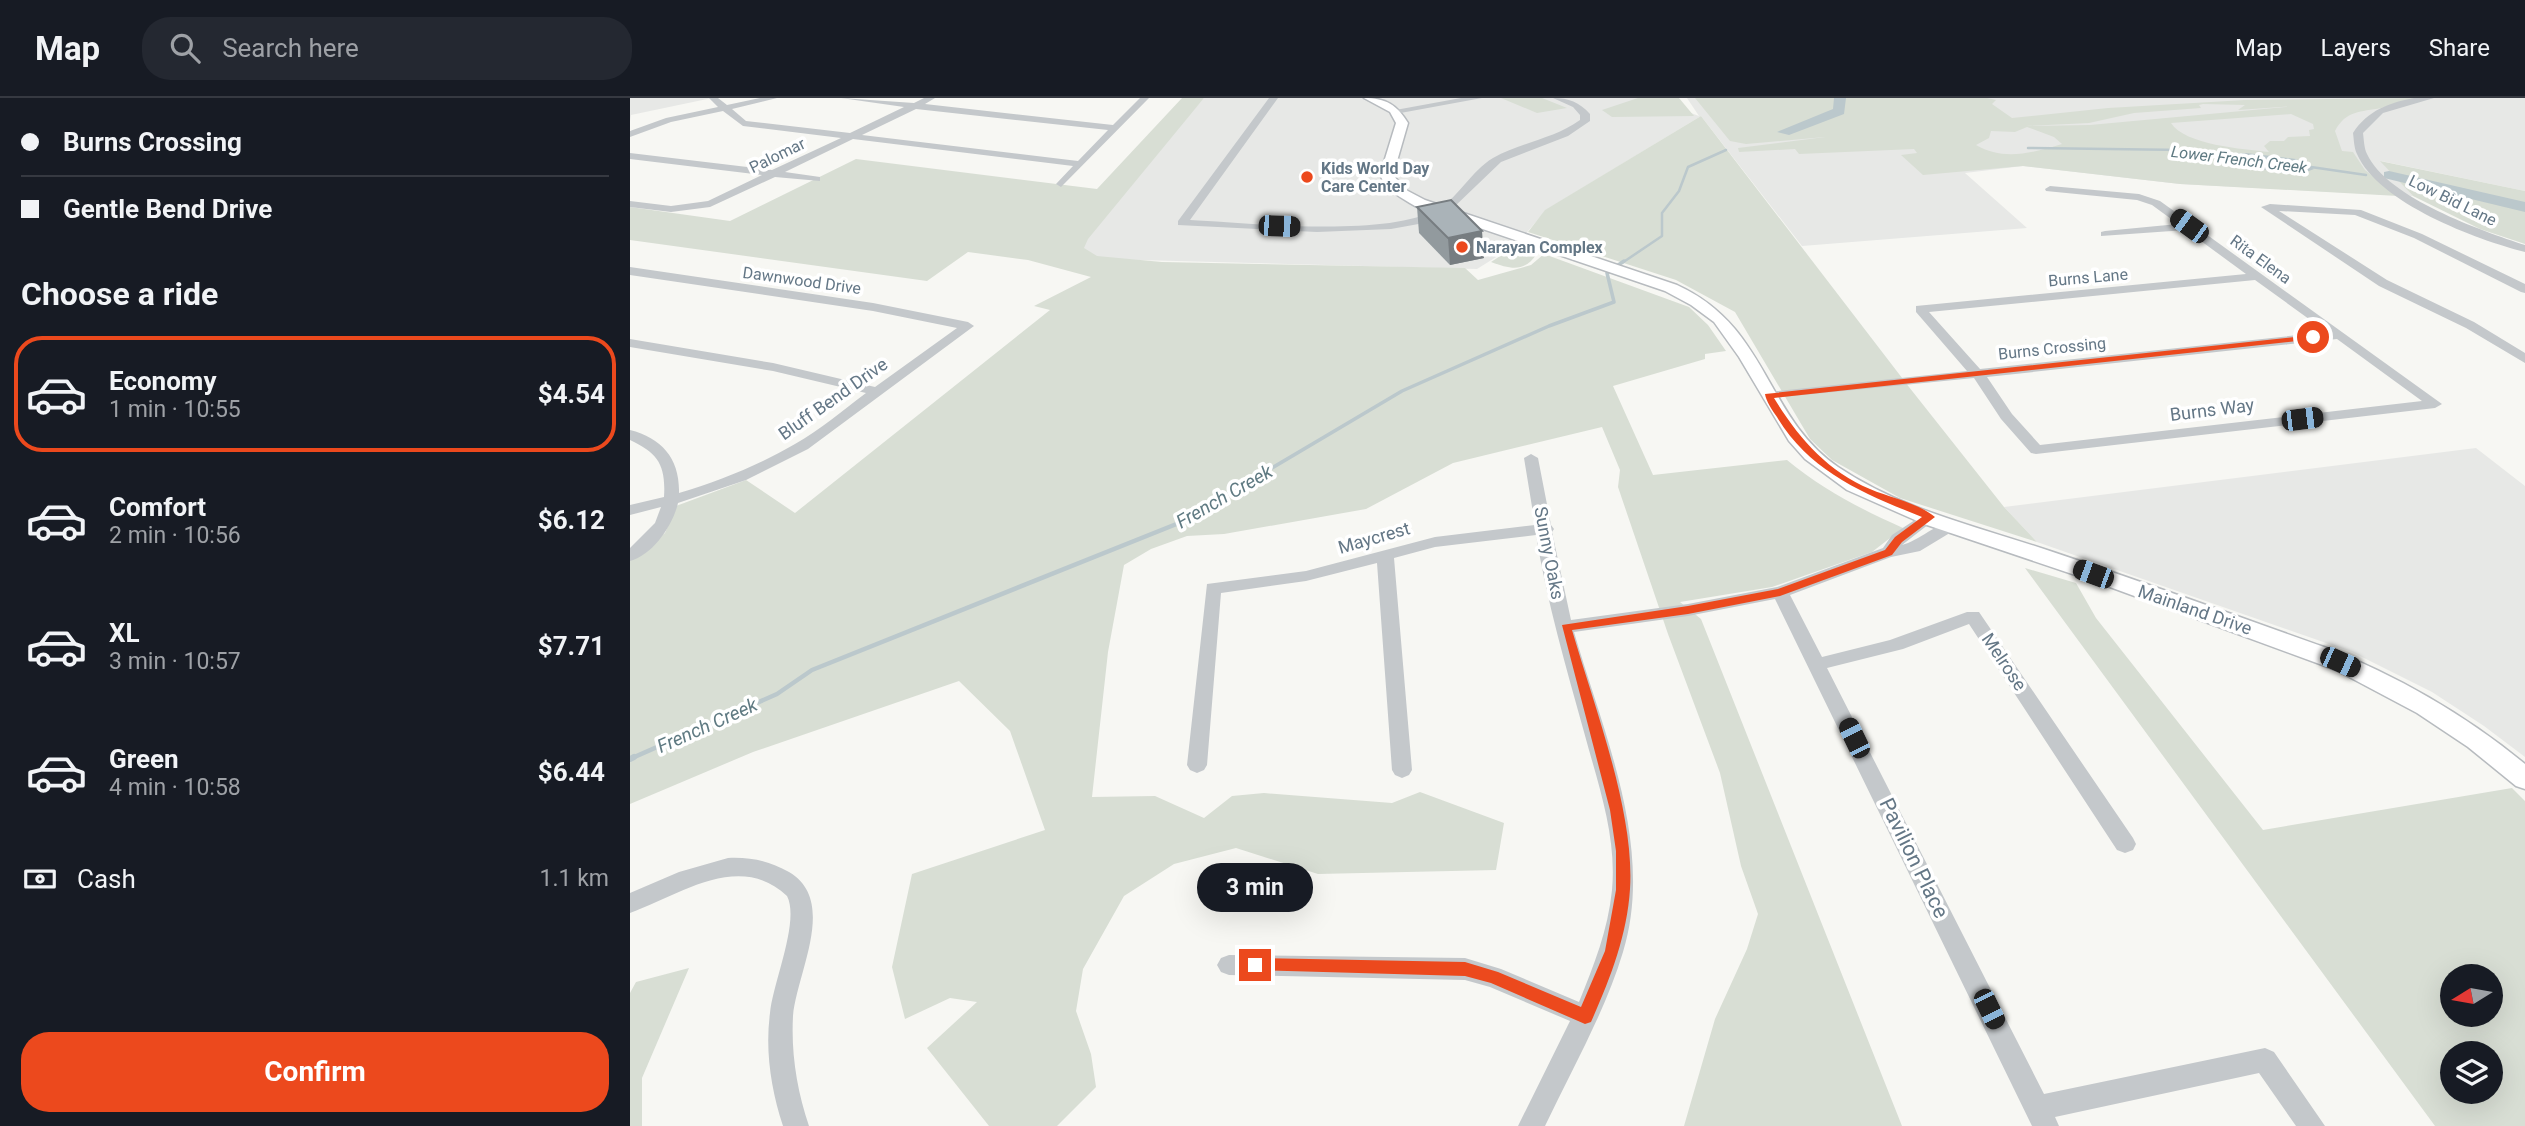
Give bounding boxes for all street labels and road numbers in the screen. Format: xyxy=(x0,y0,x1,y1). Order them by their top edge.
street label: Palomar xyxy=(746,134,809,177)
street label: Low Bid Lane xyxy=(2406,171,2500,230)
street label: Rita Elena xyxy=(2227,231,2295,288)
street label: Dawnwood Drive xyxy=(742,263,862,298)
street label: Burns Lane xyxy=(2047,265,2129,290)
street label: Burns Crossing xyxy=(1997,333,2107,364)
street label: Bluff Bend Drive xyxy=(774,353,891,444)
street label: Burns Way xyxy=(2169,394,2256,425)
street label: Sunny Oaks xyxy=(1530,505,1569,601)
street label: Maycrest xyxy=(1335,517,1412,558)
street label: Mainland Drive xyxy=(2135,580,2255,639)
street label: Melrose xyxy=(1978,629,2031,694)
street label: Pavilion Place xyxy=(1875,794,1953,922)

